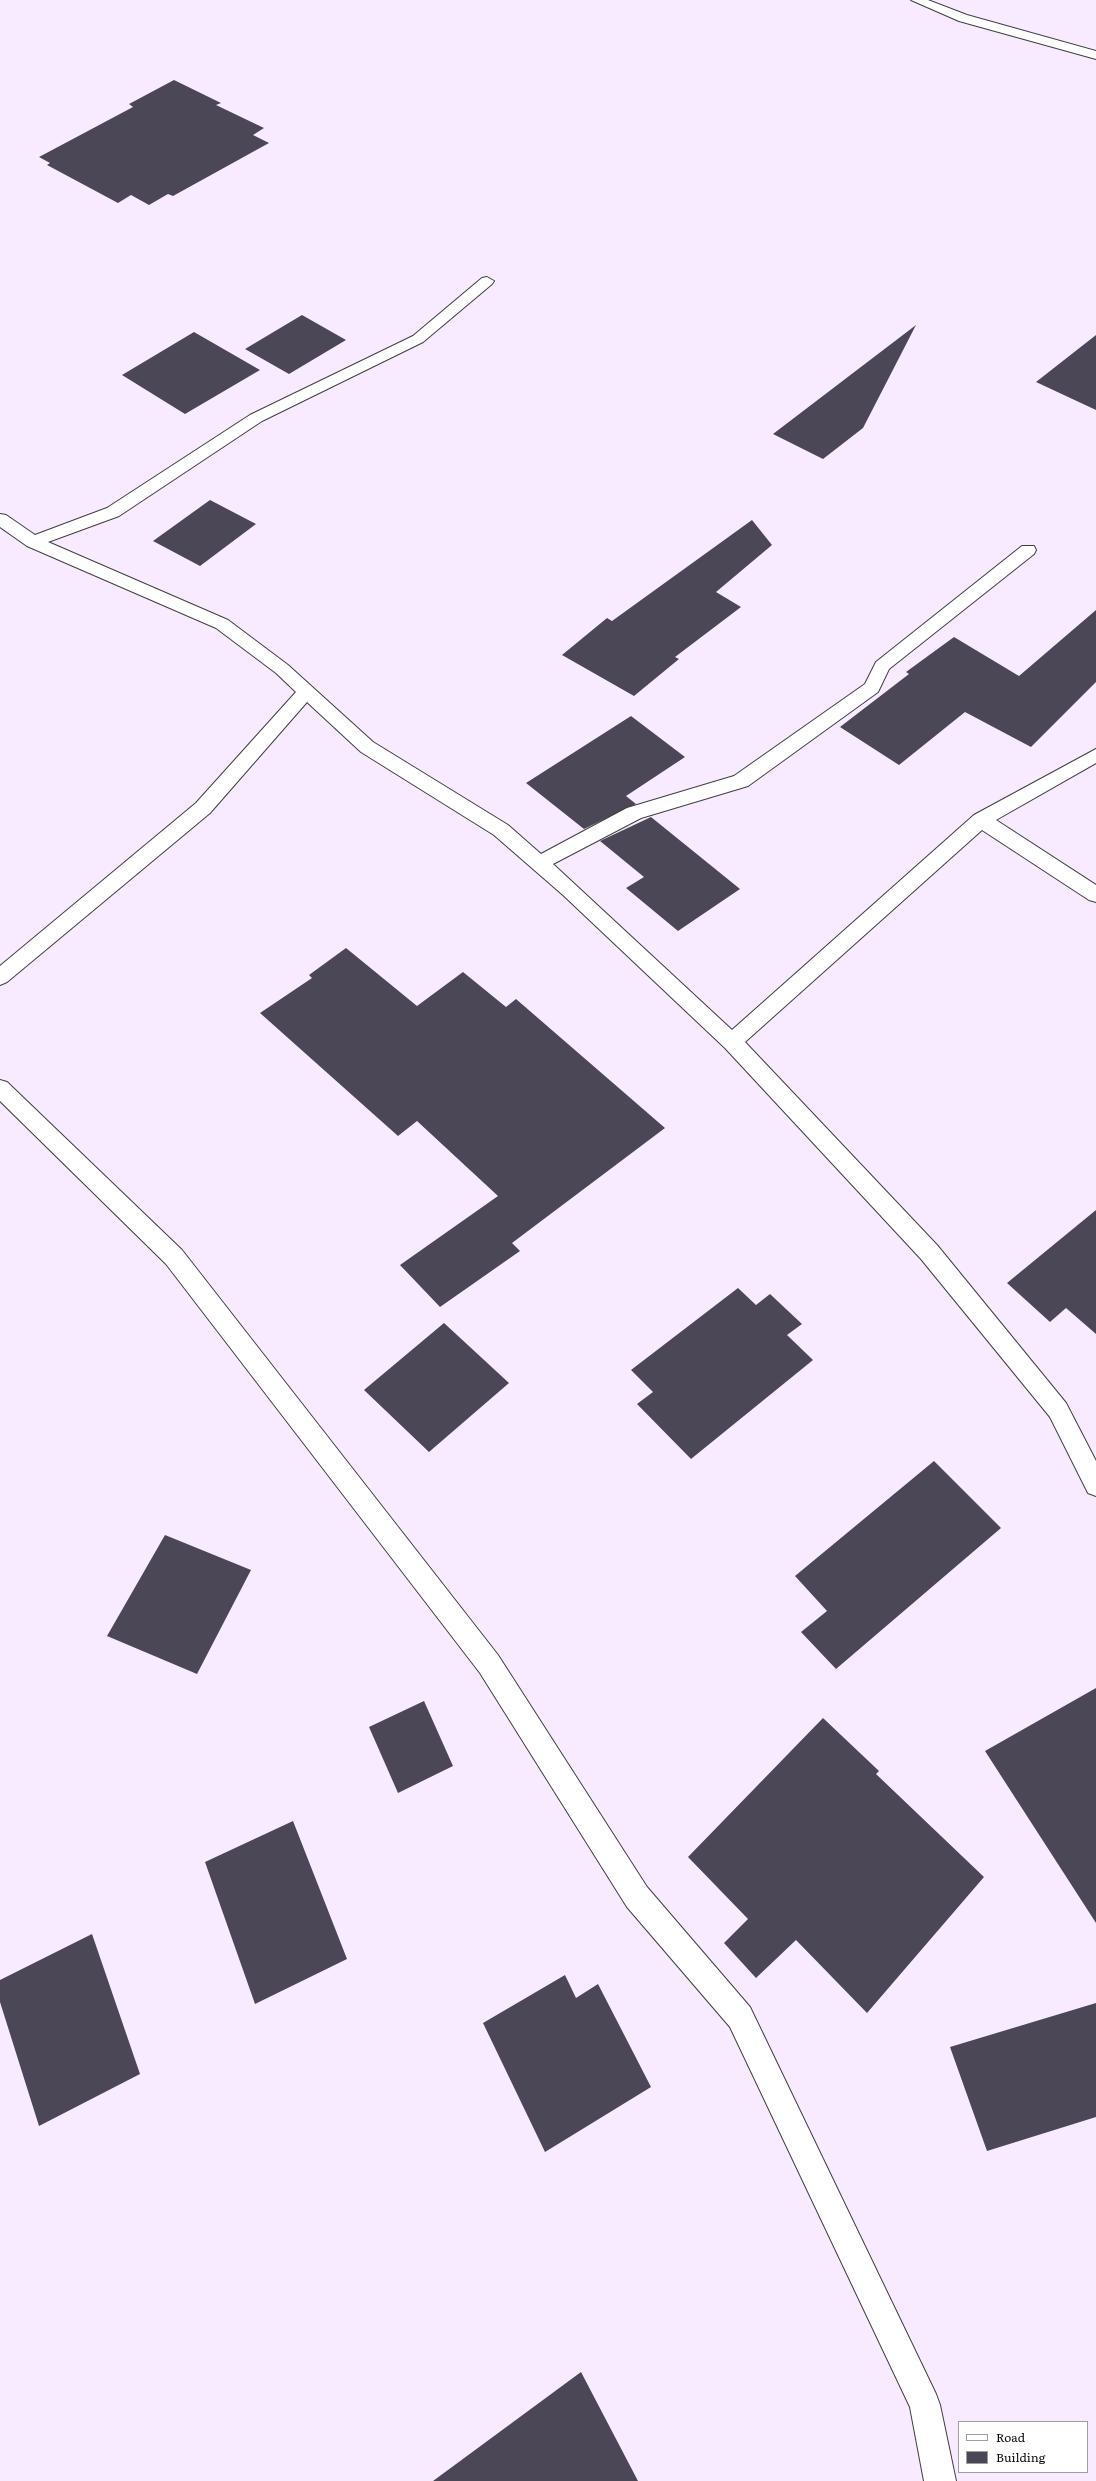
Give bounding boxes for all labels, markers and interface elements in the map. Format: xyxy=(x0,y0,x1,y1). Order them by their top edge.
legend xyxy=(958,2421,1088,2473)
text: Road xyxy=(996,2428,1025,2446)
text: Building xyxy=(996,2448,1045,2466)

